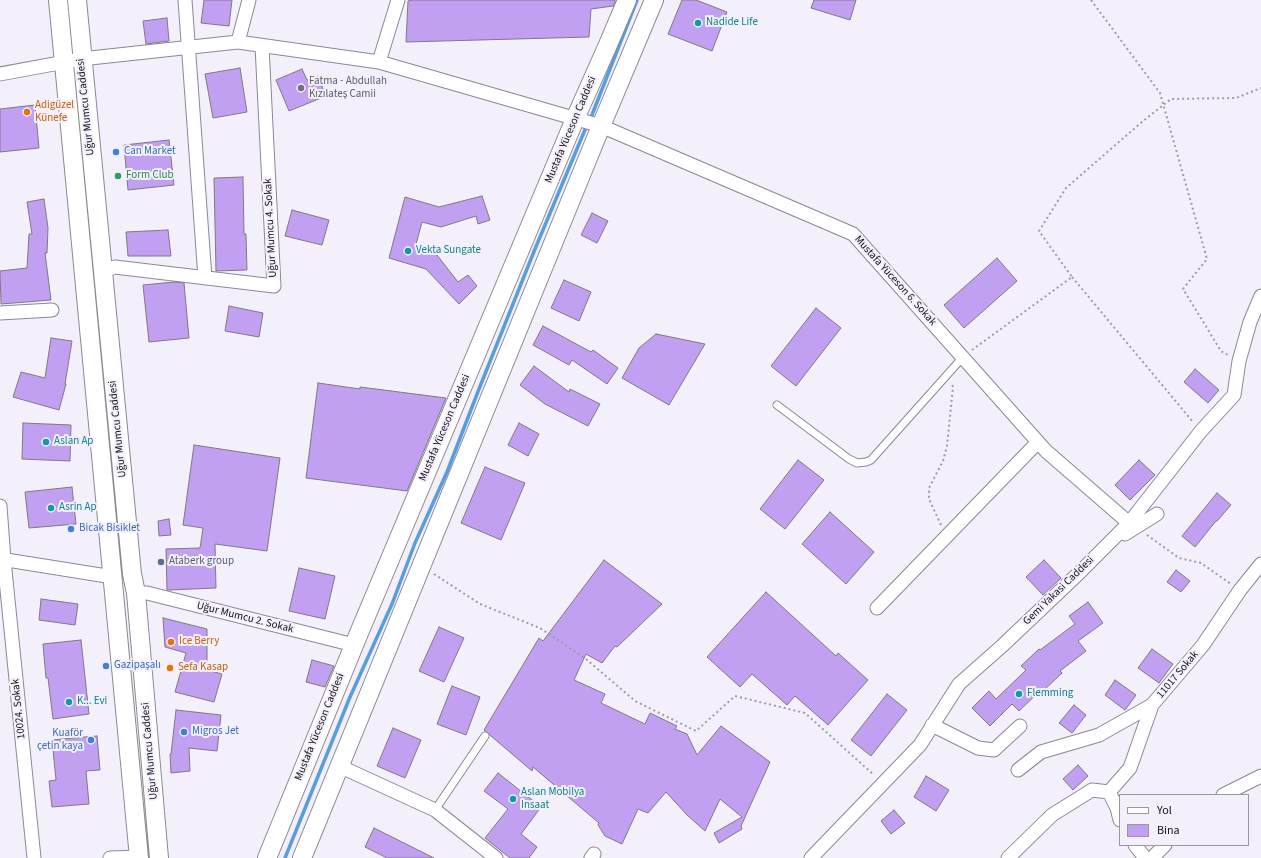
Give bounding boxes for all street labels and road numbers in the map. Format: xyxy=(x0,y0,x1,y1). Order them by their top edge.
street label: Uğur Mumcu Caddesi xyxy=(74,58,98,156)
street label: Mustafa Yüceson Caddesi xyxy=(542,75,600,185)
street label: Uğur Mumcu 4. Sokak xyxy=(262,178,280,278)
street label: Mustafa Yüceson 6. Sokak xyxy=(851,233,939,329)
street label: Mustafa Yüceson Caddesi xyxy=(416,373,474,483)
street label: Uğur Mumcu Caddesi xyxy=(106,380,130,478)
street label: Gemi Yakasi Caddesi xyxy=(1021,554,1097,628)
street label: Uğur Mumcu 2. Sokak xyxy=(195,600,295,636)
street label: 11017 Sokak xyxy=(1154,649,1202,701)
street label: Mustafa Yüceson Caddesi xyxy=(292,671,348,783)
street label: 10024. Sokak xyxy=(9,678,29,740)
street label: Uğur Mumcu Caddesi xyxy=(139,702,161,800)

